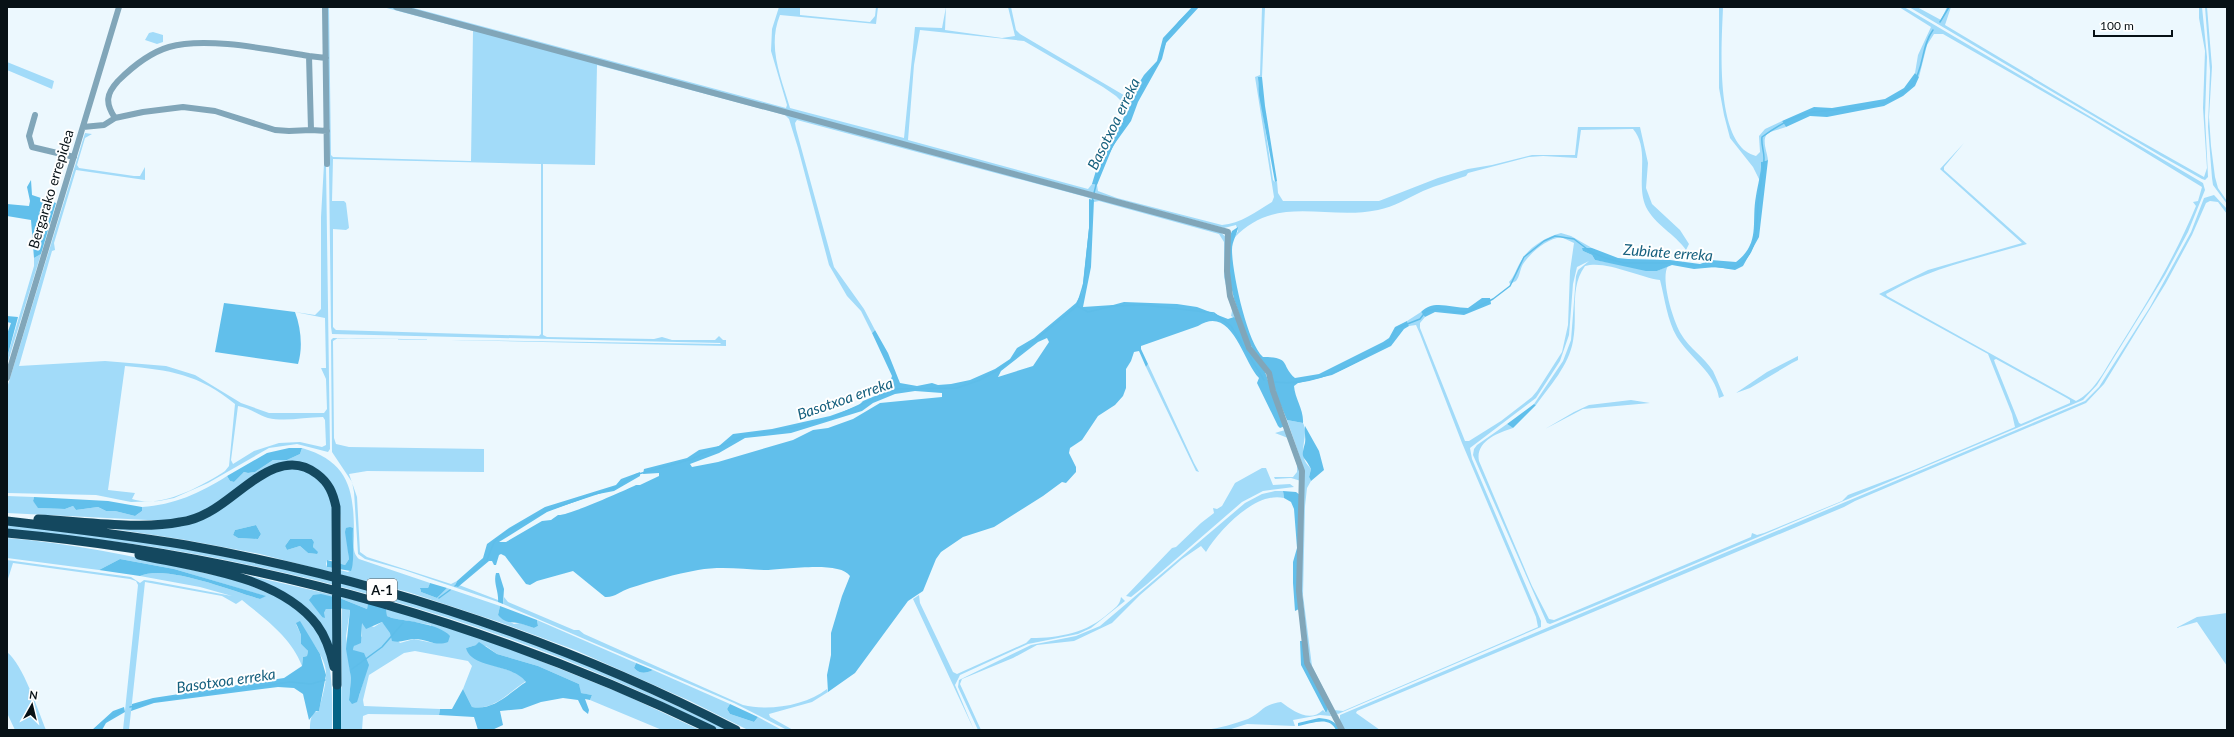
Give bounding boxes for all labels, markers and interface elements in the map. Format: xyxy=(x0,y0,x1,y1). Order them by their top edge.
scale bar xyxy=(2094,12,2172,38)
text: 100 m xyxy=(2100,18,2134,33)
water label: Basotxoa erreka xyxy=(1083,74,1143,172)
street label: Bergarako errepidea xyxy=(24,127,77,251)
water label: Zubiate erreka xyxy=(1622,240,1714,264)
water label: Basotxoa erreka xyxy=(794,373,895,423)
road number: A-1 xyxy=(367,579,397,601)
water label: Basotxoa erreka xyxy=(175,664,277,696)
north arrow xyxy=(12,685,52,725)
text: N xyxy=(28,688,39,702)

